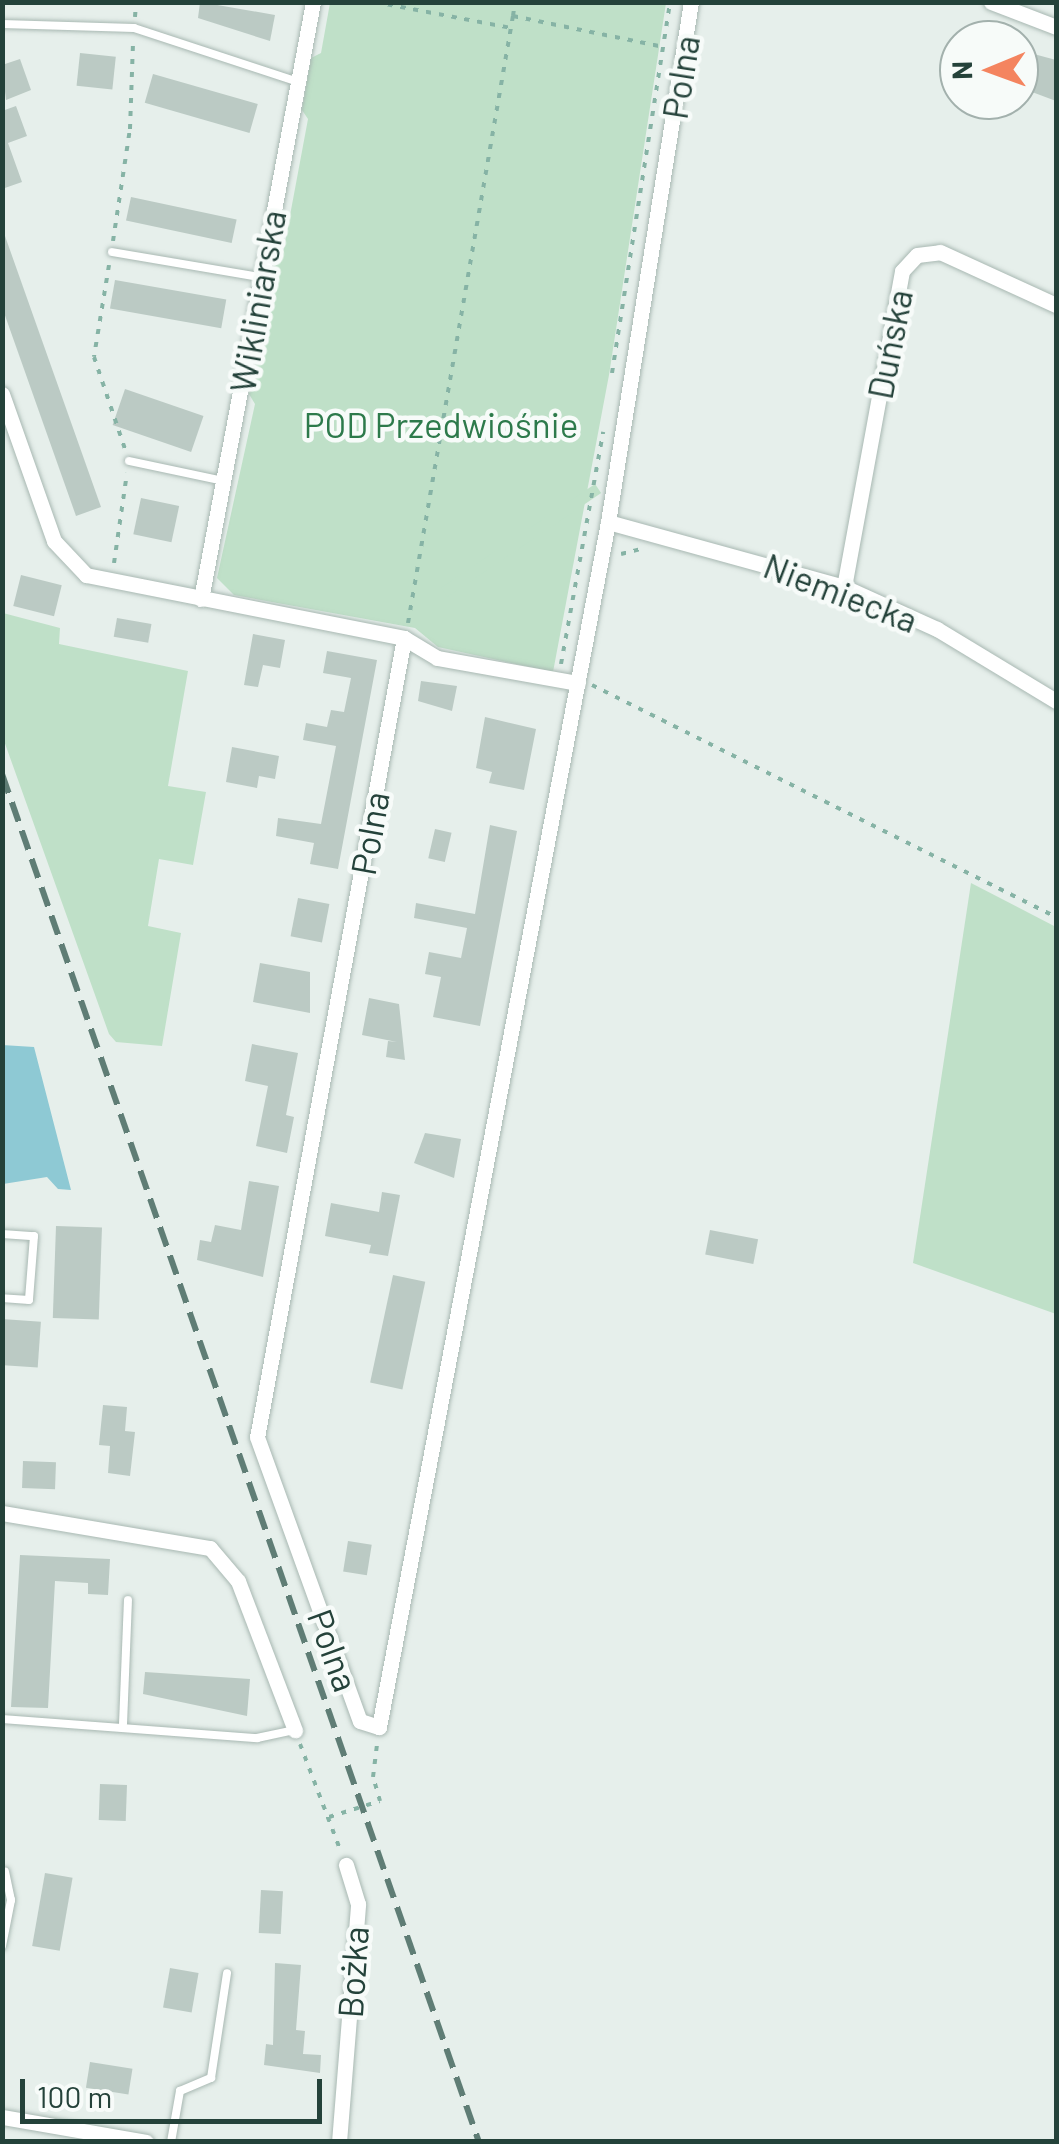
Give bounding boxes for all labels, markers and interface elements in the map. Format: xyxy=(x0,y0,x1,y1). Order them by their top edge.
north arrow xyxy=(939,20,1039,120)
street label: Polna xyxy=(653,32,707,122)
text: N xyxy=(944,61,978,80)
street label: Wikliniarska xyxy=(220,207,294,395)
street label: Duńska xyxy=(858,286,920,402)
park label: POD Przedwiośnie xyxy=(304,403,578,445)
street label: Niemiecka xyxy=(758,544,924,640)
street label: Polna xyxy=(341,788,397,878)
street label: Polna xyxy=(300,1603,368,1697)
street label: Bożka xyxy=(328,1925,376,2019)
scale bar xyxy=(25,2059,328,2121)
text: 100 m xyxy=(37,2078,112,2114)

